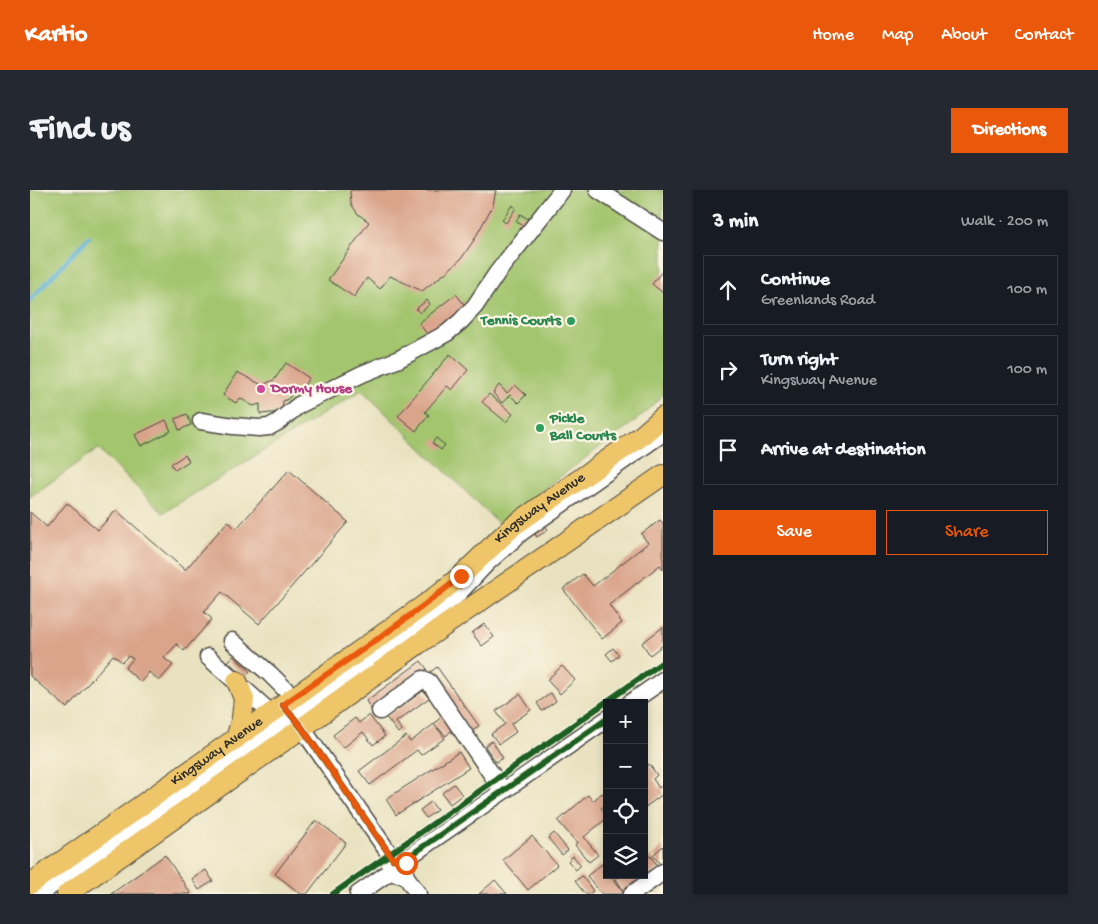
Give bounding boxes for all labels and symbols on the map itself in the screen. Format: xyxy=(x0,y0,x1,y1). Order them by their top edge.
place label: Tennis Courts xyxy=(480,312,562,330)
marker: Tennis Courts xyxy=(565,315,577,327)
place label: Dormy House xyxy=(269,380,353,398)
marker: Dormy House xyxy=(255,383,267,395)
place label: Pickle Ball Courts xyxy=(549,410,618,445)
marker: Pickle Ball Courts xyxy=(534,422,546,434)
street label: Kingsway Avenue xyxy=(491,469,589,548)
route end xyxy=(450,565,473,588)
street label: Kingsway Avenue xyxy=(167,713,267,791)
route start xyxy=(395,852,418,875)

